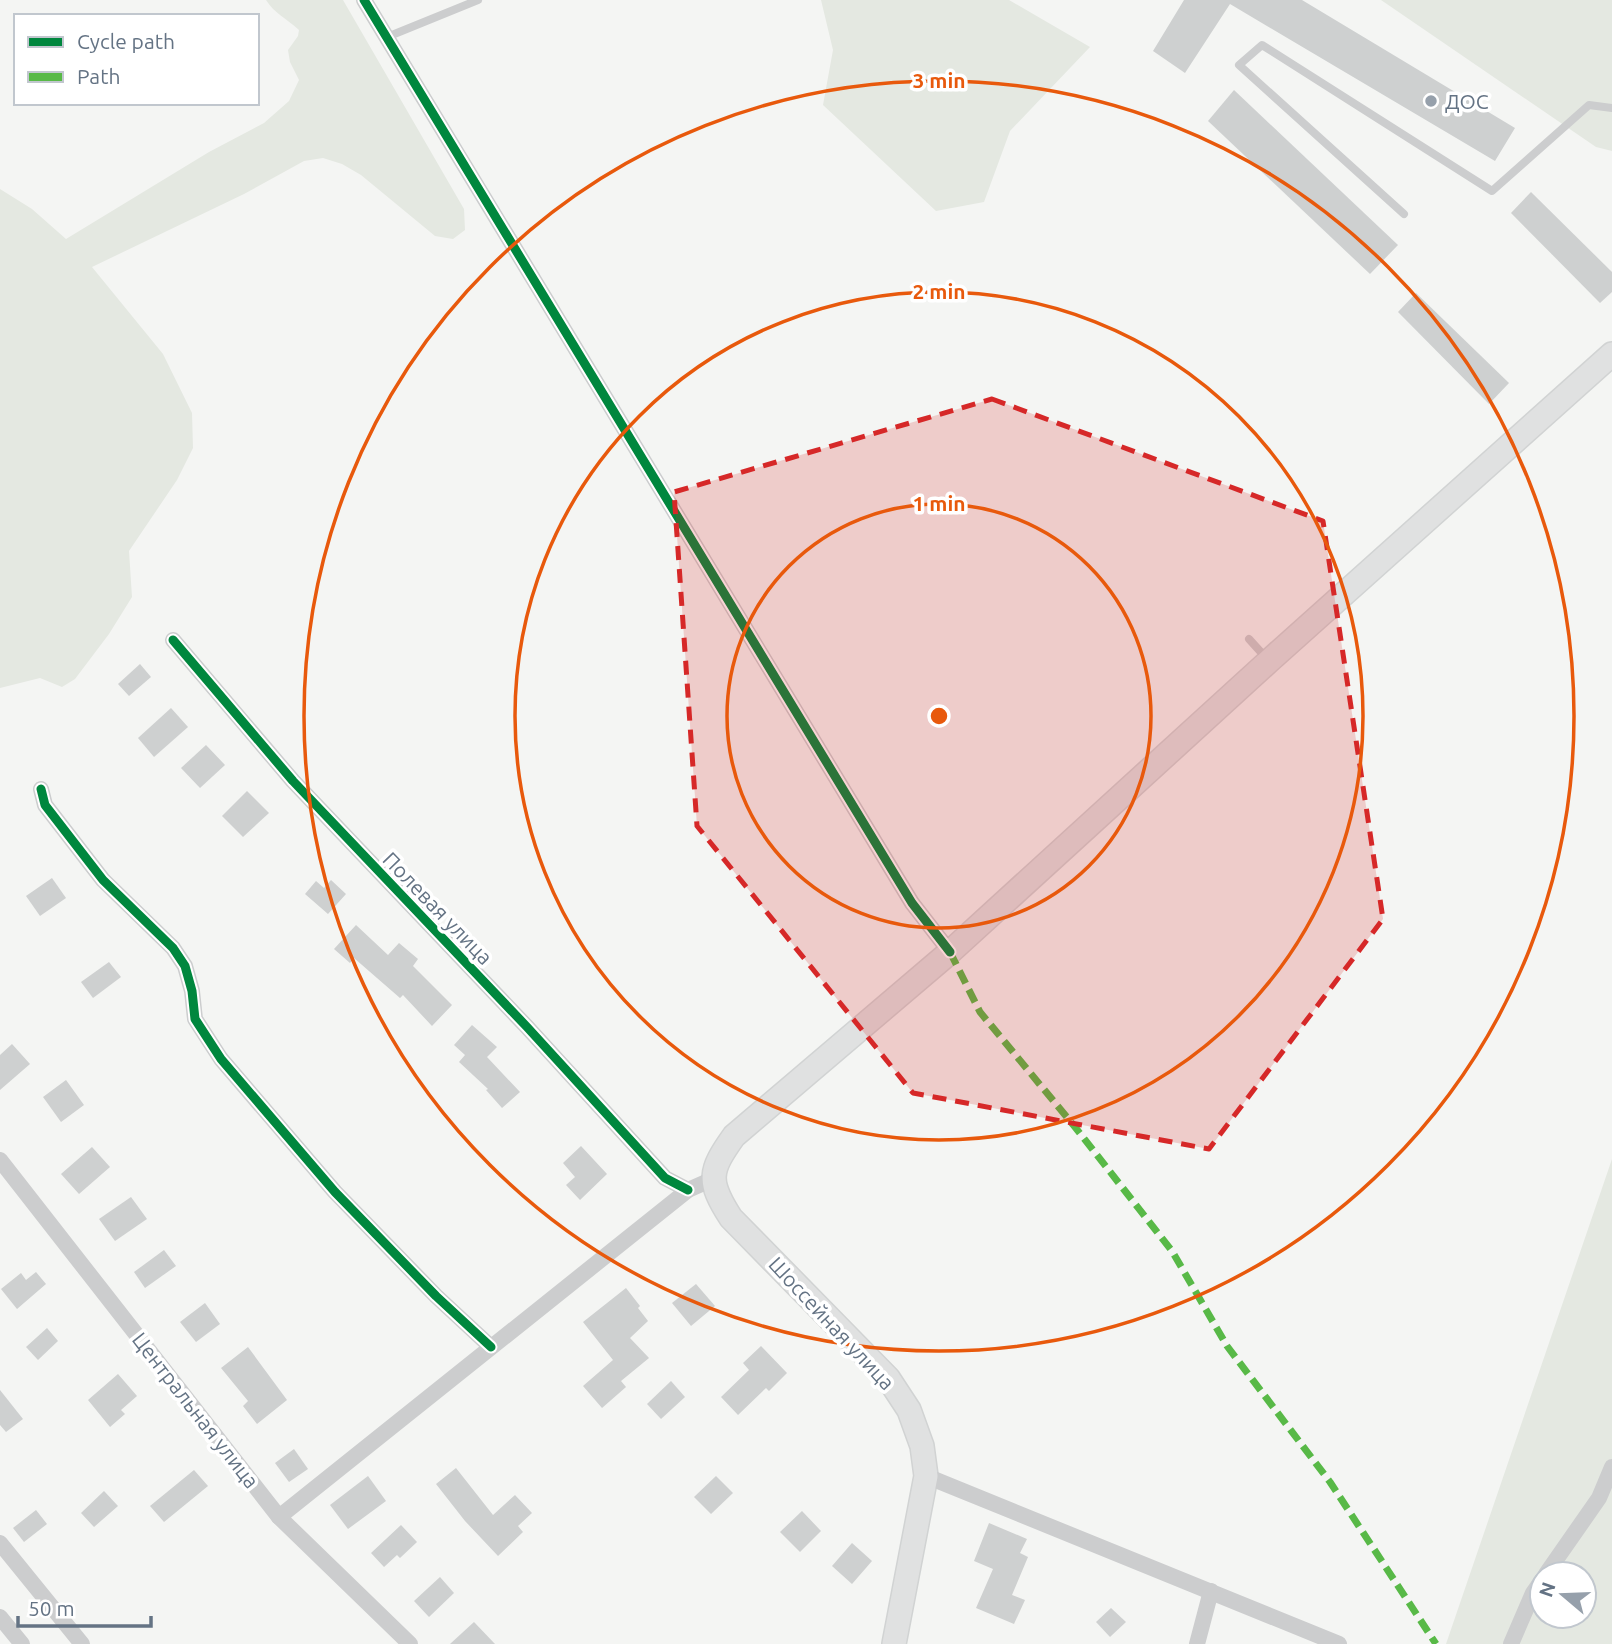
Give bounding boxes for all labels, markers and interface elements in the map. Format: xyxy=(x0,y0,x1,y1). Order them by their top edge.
legend xyxy=(14,14,259,105)
text: Cycle path xyxy=(77,29,175,53)
text: Path xyxy=(77,64,120,88)
text: 3 min xyxy=(912,68,966,92)
place label: ДОС xyxy=(1445,89,1489,113)
marker: ДОС xyxy=(1423,93,1439,109)
text: 2 min xyxy=(912,279,966,303)
text: 1 min xyxy=(912,491,966,515)
centre of rings xyxy=(927,704,951,728)
street label: Полевая улица xyxy=(378,847,498,969)
street label: Шоссейная улица xyxy=(764,1252,900,1394)
street label: Центральная улица xyxy=(128,1327,264,1493)
north arrow xyxy=(1528,1560,1598,1630)
text: N xyxy=(1534,1579,1560,1600)
scale bar xyxy=(18,1584,150,1628)
text: 50 m xyxy=(28,1596,75,1620)

